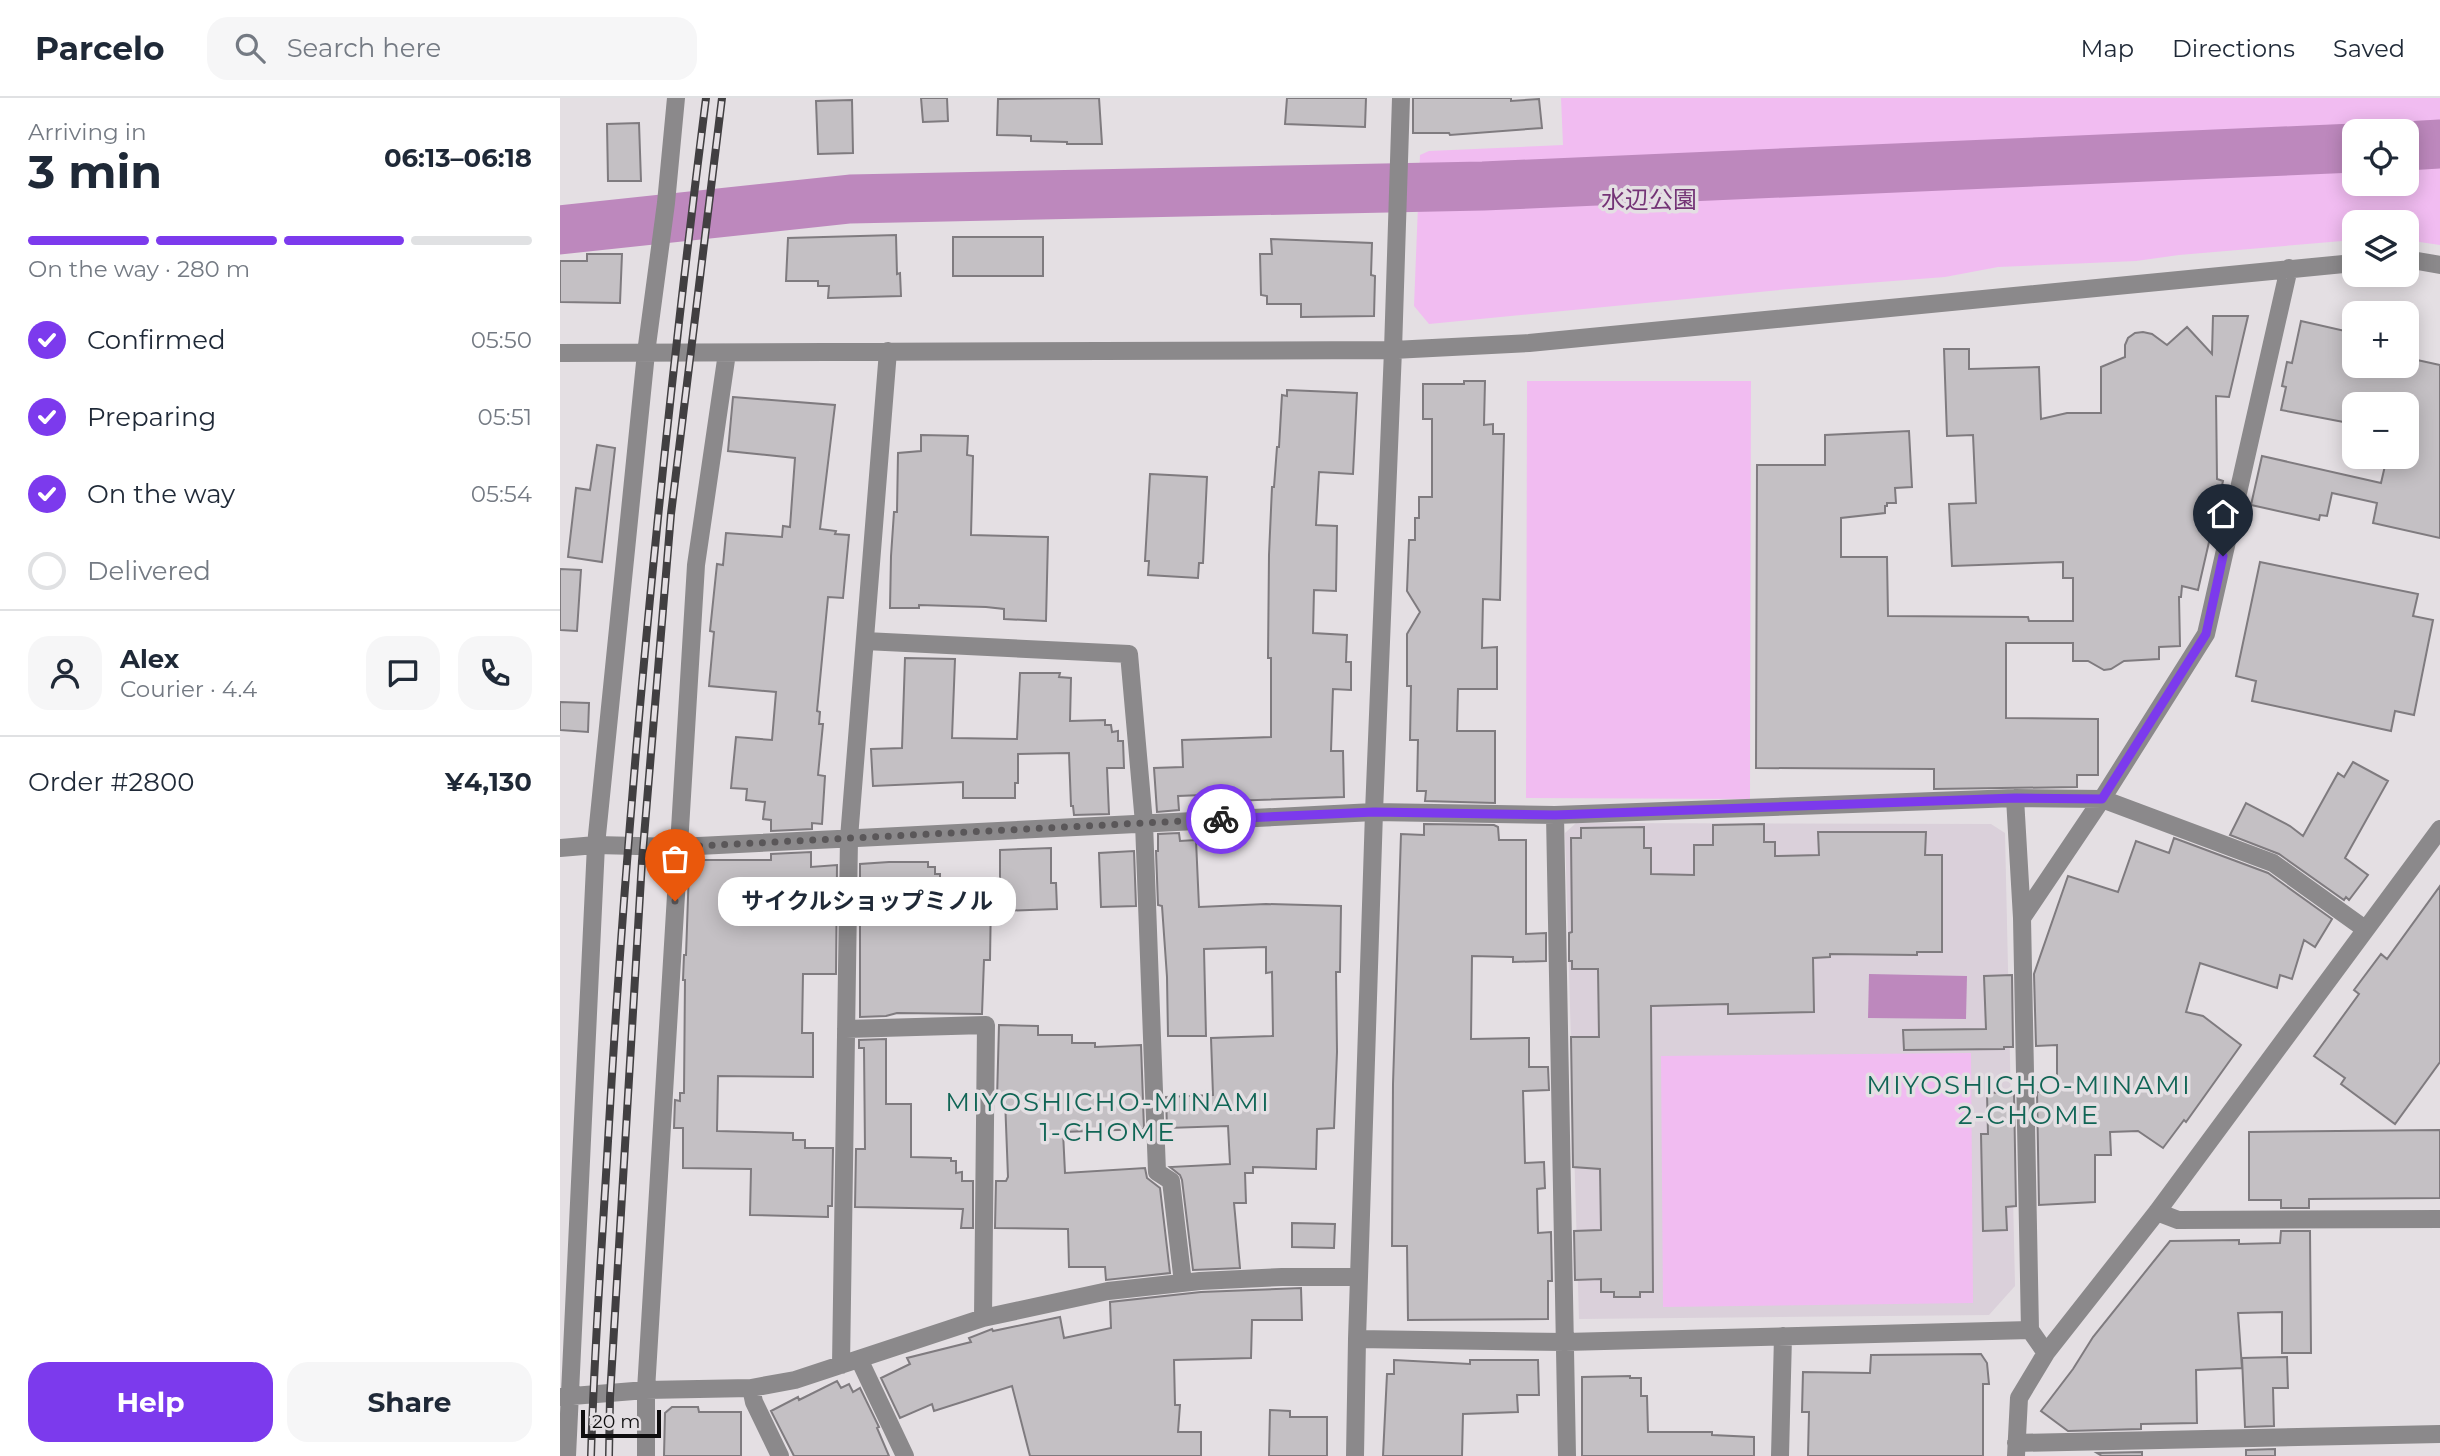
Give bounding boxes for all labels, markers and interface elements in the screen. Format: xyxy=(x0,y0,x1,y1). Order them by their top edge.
search box xyxy=(207,17,697,80)
text: Parcelo xyxy=(35,28,165,68)
icon: search xyxy=(231,29,269,67)
text: Search here xyxy=(287,32,441,64)
text: Map xyxy=(2081,34,2134,63)
text: Directions xyxy=(2172,34,2295,63)
text: Saved xyxy=(2333,34,2405,63)
text: Arriving in xyxy=(28,118,147,146)
map controls xyxy=(2342,119,2419,469)
button: locate xyxy=(2342,119,2419,196)
text: 06:13–06:18 xyxy=(384,142,532,174)
text: 3 min xyxy=(28,143,162,200)
park label: 水辺公園 xyxy=(1601,185,1697,214)
button: layers xyxy=(2342,210,2419,287)
text: On the way · 280 m xyxy=(28,255,250,283)
button: + xyxy=(2342,301,2419,378)
icon: check xyxy=(28,321,66,359)
text: Confirmed xyxy=(87,324,226,356)
text: 05:50 xyxy=(471,326,532,354)
button: − xyxy=(2342,392,2419,469)
icon: check xyxy=(28,398,66,436)
text: Preparing xyxy=(87,401,216,433)
text: 05:51 xyxy=(478,403,532,431)
icon: check xyxy=(28,475,66,513)
text: On the way xyxy=(87,478,235,510)
text: 05:54 xyxy=(471,480,532,508)
pin xyxy=(2193,484,2253,556)
icon: home xyxy=(2204,495,2242,533)
text: Delivered xyxy=(87,555,211,587)
button: person xyxy=(28,636,102,710)
button: chat xyxy=(366,636,440,710)
button: phone xyxy=(458,636,532,710)
text: Alex xyxy=(120,643,179,675)
text: Courier · 4.4 xyxy=(120,675,257,703)
text: Order #2800 xyxy=(28,766,194,798)
text: ¥4,130 xyxy=(445,766,532,798)
courier xyxy=(1186,784,1256,854)
icon: bike xyxy=(1202,800,1240,838)
pin xyxy=(645,829,705,901)
icon: bag xyxy=(656,840,694,878)
callout: サイクルショップミノル xyxy=(717,876,1014,926)
text: サイクルショップミノル xyxy=(741,887,993,915)
district label: MIYOSHICHO-MINAMI 2-CHOME xyxy=(1866,1069,2192,1131)
district label: MIYOSHICHO-MINAMI 1-CHOME xyxy=(945,1086,1271,1148)
button: Help xyxy=(28,1362,273,1442)
button: Share xyxy=(287,1362,532,1442)
scale bar xyxy=(581,1407,662,1439)
text: 20 m xyxy=(592,1410,640,1433)

